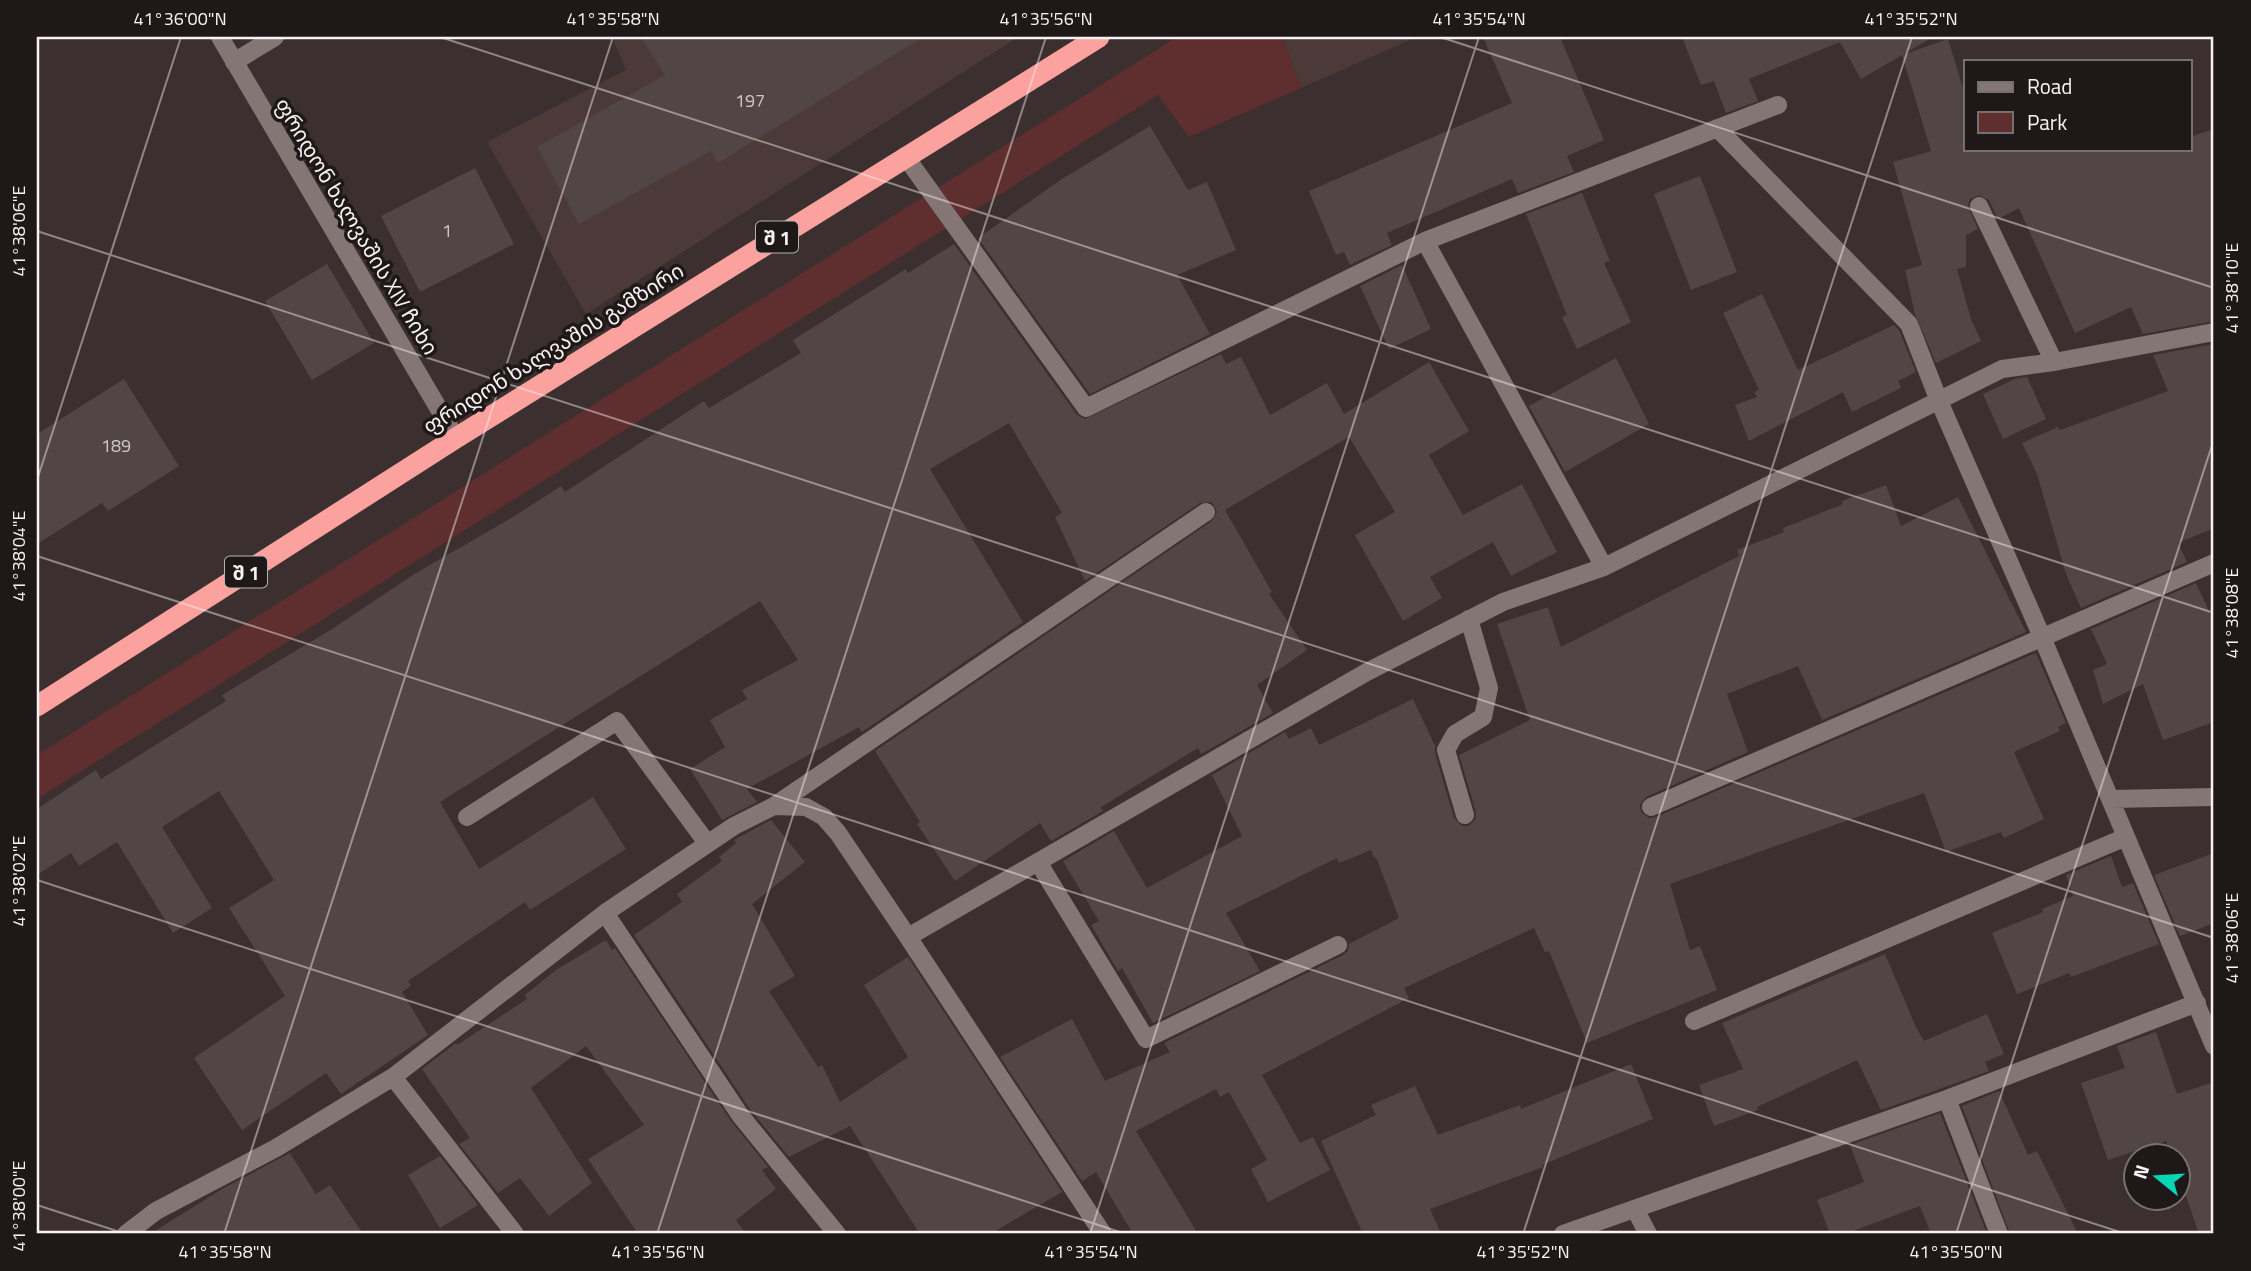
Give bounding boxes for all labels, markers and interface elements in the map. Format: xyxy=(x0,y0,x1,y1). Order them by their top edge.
text: 41°36'00"N xyxy=(133,5,227,32)
text: 41°35'58"N xyxy=(566,5,660,32)
text: 41°35'56"N xyxy=(999,5,1093,32)
text: 41°35'54"N xyxy=(1432,5,1526,32)
text: 41°35'52"N xyxy=(1864,5,1958,32)
legend xyxy=(1964,60,2192,150)
text: Road xyxy=(2027,70,2072,102)
house number: 197 xyxy=(735,87,765,114)
street label: ფრიდონ ხალვაშის XIV ჩიხი xyxy=(267,91,447,361)
text: Park xyxy=(2027,106,2067,138)
text: 41°38'06"E xyxy=(5,185,32,276)
house number: 1 xyxy=(442,217,452,244)
road number: შ 1 xyxy=(756,221,798,252)
text: 41°38'10"E xyxy=(2218,242,2245,333)
street label: ფრიდონ ხალვაშის გამზირი xyxy=(416,254,690,442)
house number: 189 xyxy=(101,432,131,459)
text: 41°38'04"E xyxy=(5,510,32,601)
road number: შ 1 xyxy=(225,556,267,587)
text: 41°38'08"E xyxy=(2218,567,2245,658)
text: 41°38'02"E xyxy=(5,835,32,926)
text: 41°38'06"E xyxy=(2218,892,2245,983)
north arrow xyxy=(2122,1142,2192,1212)
text: 41°38'00"E xyxy=(5,1160,32,1251)
text: N xyxy=(2125,1161,2156,1182)
text: 41°35'58"N xyxy=(178,1238,272,1265)
text: 41°35'56"N xyxy=(611,1238,705,1265)
text: 41°35'54"N xyxy=(1044,1238,1138,1265)
text: 41°35'52"N xyxy=(1476,1238,1570,1265)
text: 41°35'50"N xyxy=(1909,1238,2003,1265)

